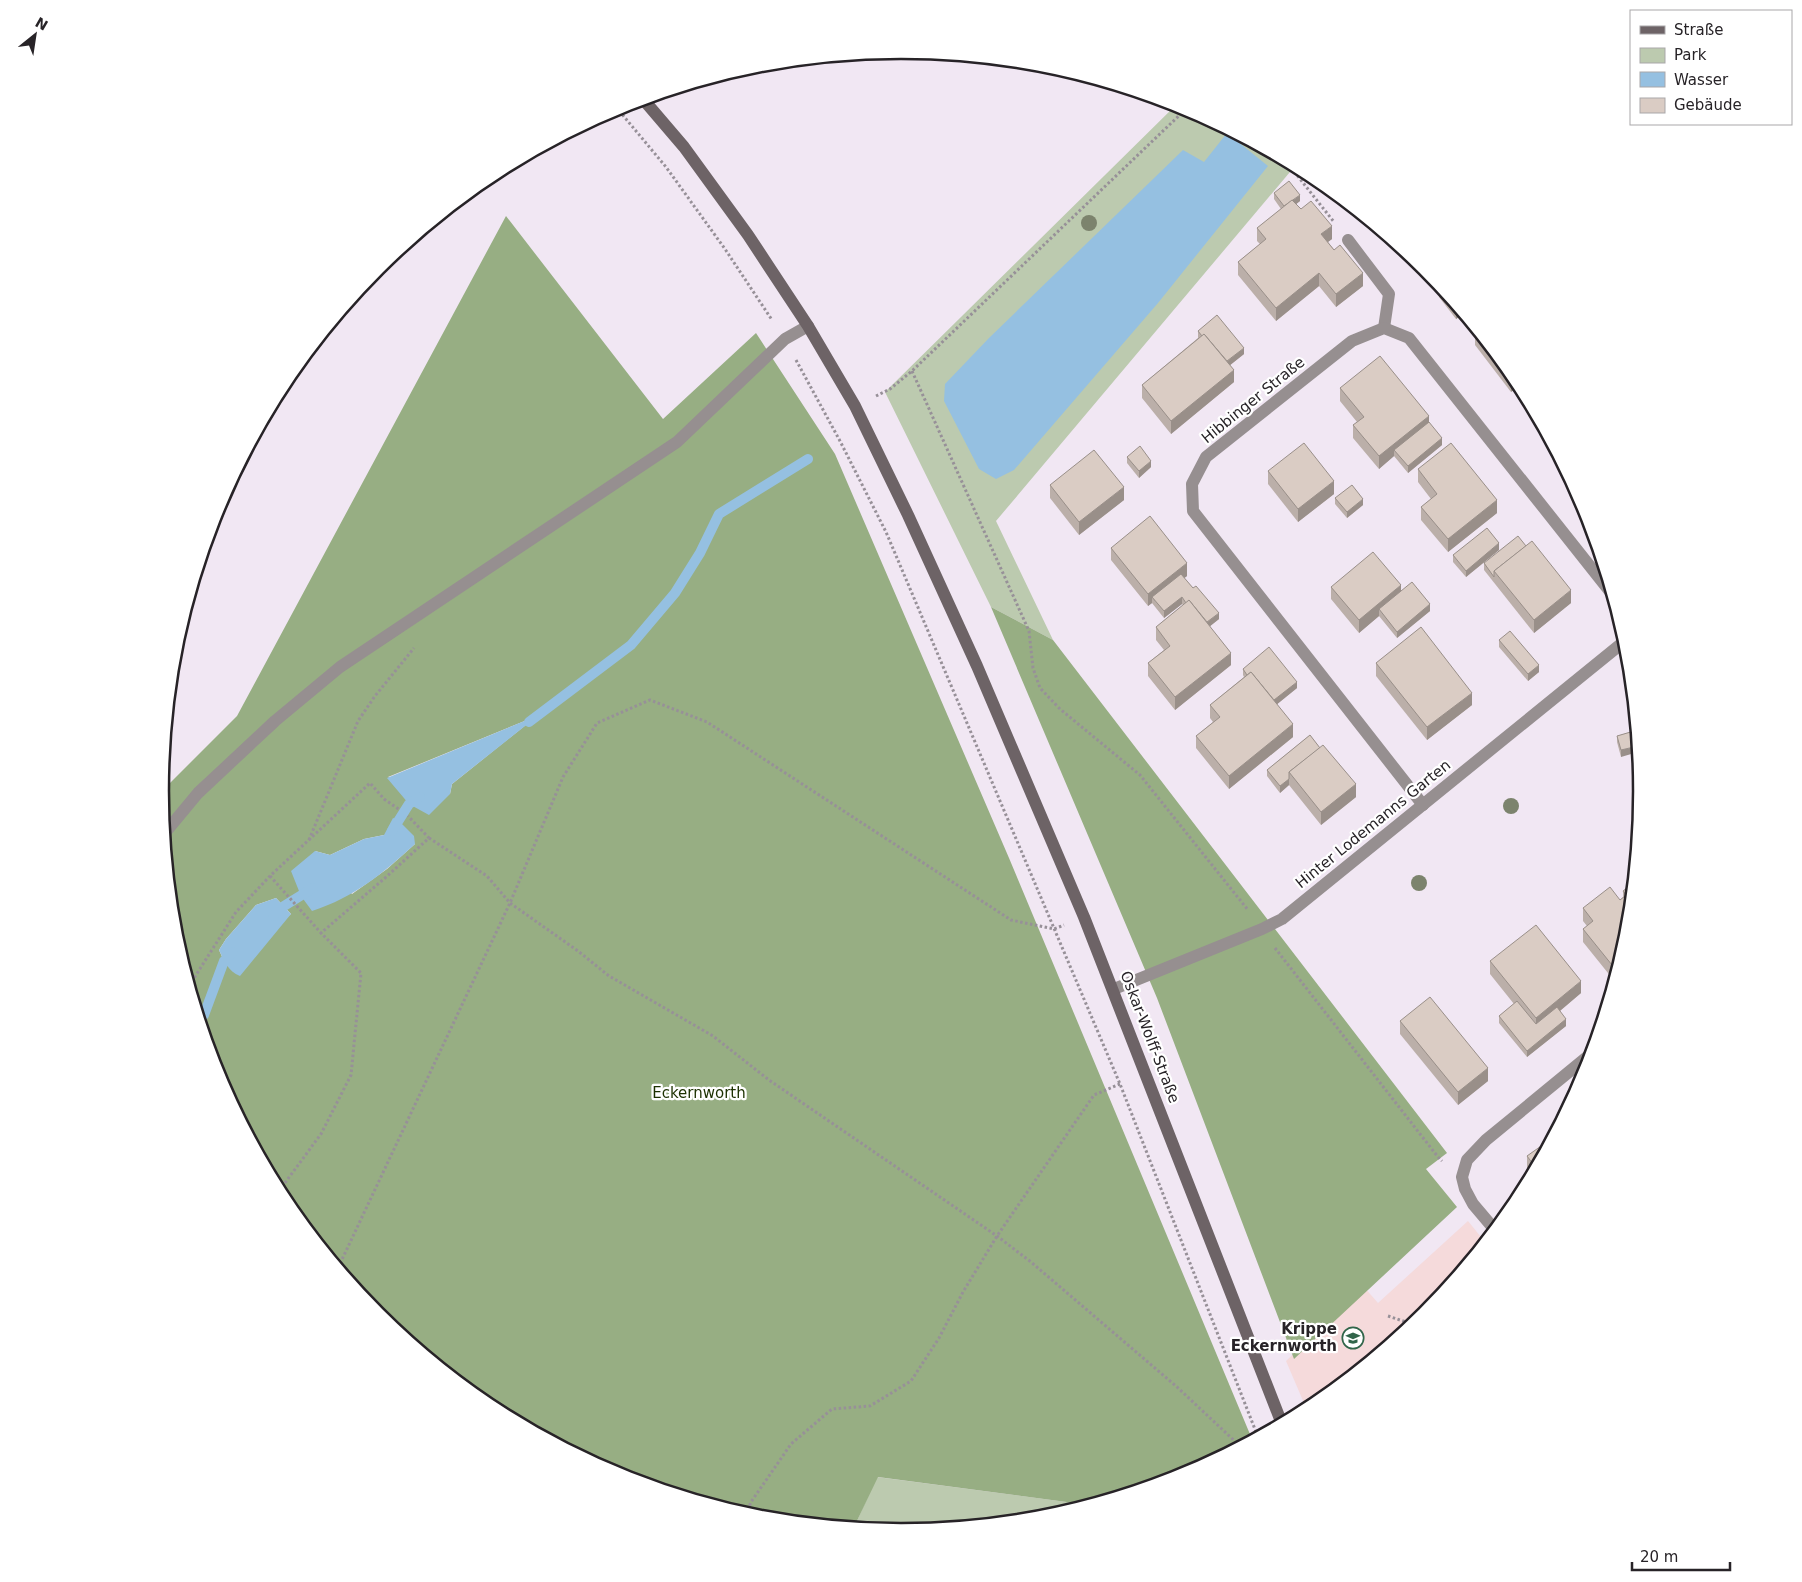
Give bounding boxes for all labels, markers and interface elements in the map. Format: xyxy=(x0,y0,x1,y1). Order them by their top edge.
north arrow xyxy=(10,10,60,60)
legend xyxy=(1630,10,1792,125)
text: N xyxy=(32,14,51,34)
text: Straße xyxy=(1674,21,1723,39)
text: Park xyxy=(1674,46,1707,64)
text: Wasser xyxy=(1674,71,1729,89)
text: Gebäude xyxy=(1674,96,1742,114)
street label: Hibbinger Straße xyxy=(1198,353,1308,447)
street label: Hinter Lodemanns Garten xyxy=(1292,756,1454,892)
street label: Oskar-Wolff-Straße xyxy=(1117,969,1183,1105)
park label: Eckernworth xyxy=(652,1084,746,1102)
place label: Krippe Eckernworth xyxy=(1231,1320,1337,1355)
school or university icon: Krippe Eckernworth xyxy=(1341,1326,1365,1350)
scale bar xyxy=(1632,1540,1730,1572)
text: 20 m xyxy=(1640,1548,1678,1566)

